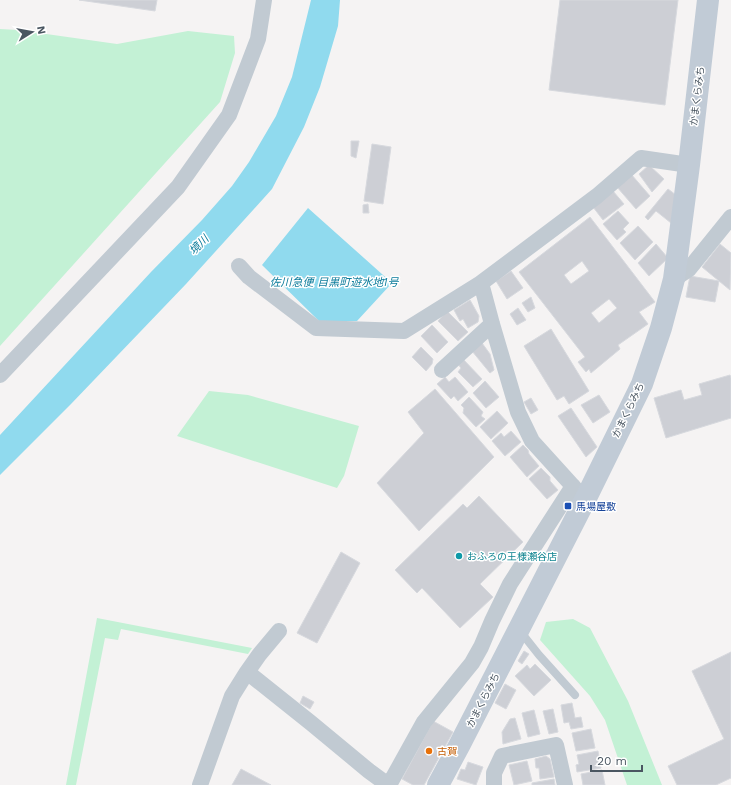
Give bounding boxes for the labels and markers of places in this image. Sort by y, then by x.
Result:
marker: 馬場屋敷 [563,501,573,511]
place label: 馬場屋敷 [576,501,616,512]
marker: おふろの王様瀬谷店 [454,551,464,561]
place label: おふろの王様瀬谷店 [467,551,557,562]
marker: 古賀 [424,746,434,756]
place label: 古賀 [437,746,457,757]

